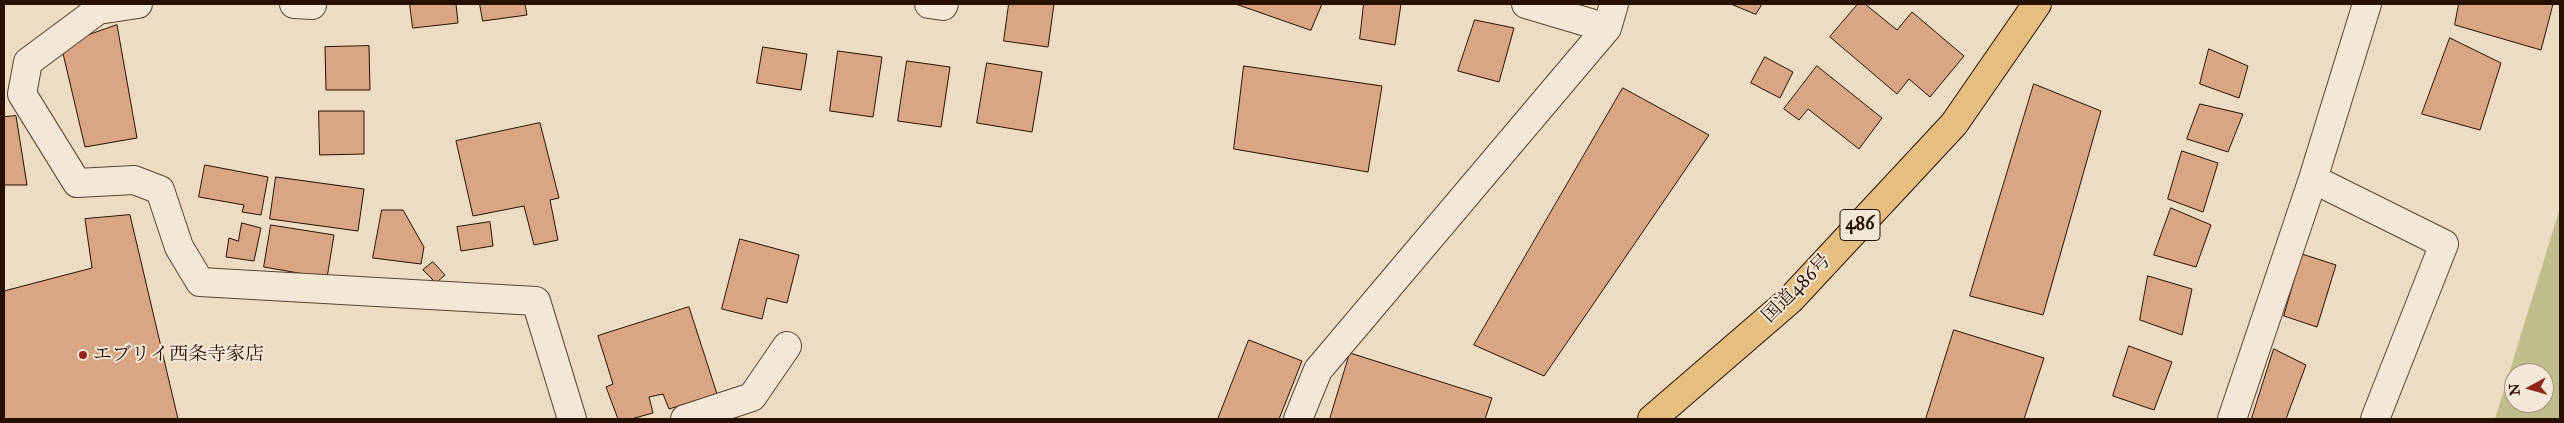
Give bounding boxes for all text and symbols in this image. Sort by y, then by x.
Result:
road number: 486 [1840,210,1880,240]
street label: 国道486号 [1758,250,1836,328]
place label: エブリイ西条寺家店 [93,344,264,366]
marker: エブリイ西条寺家店 [77,349,89,361]
north arrow [2504,363,2554,413]
text: N [2506,383,2524,396]

